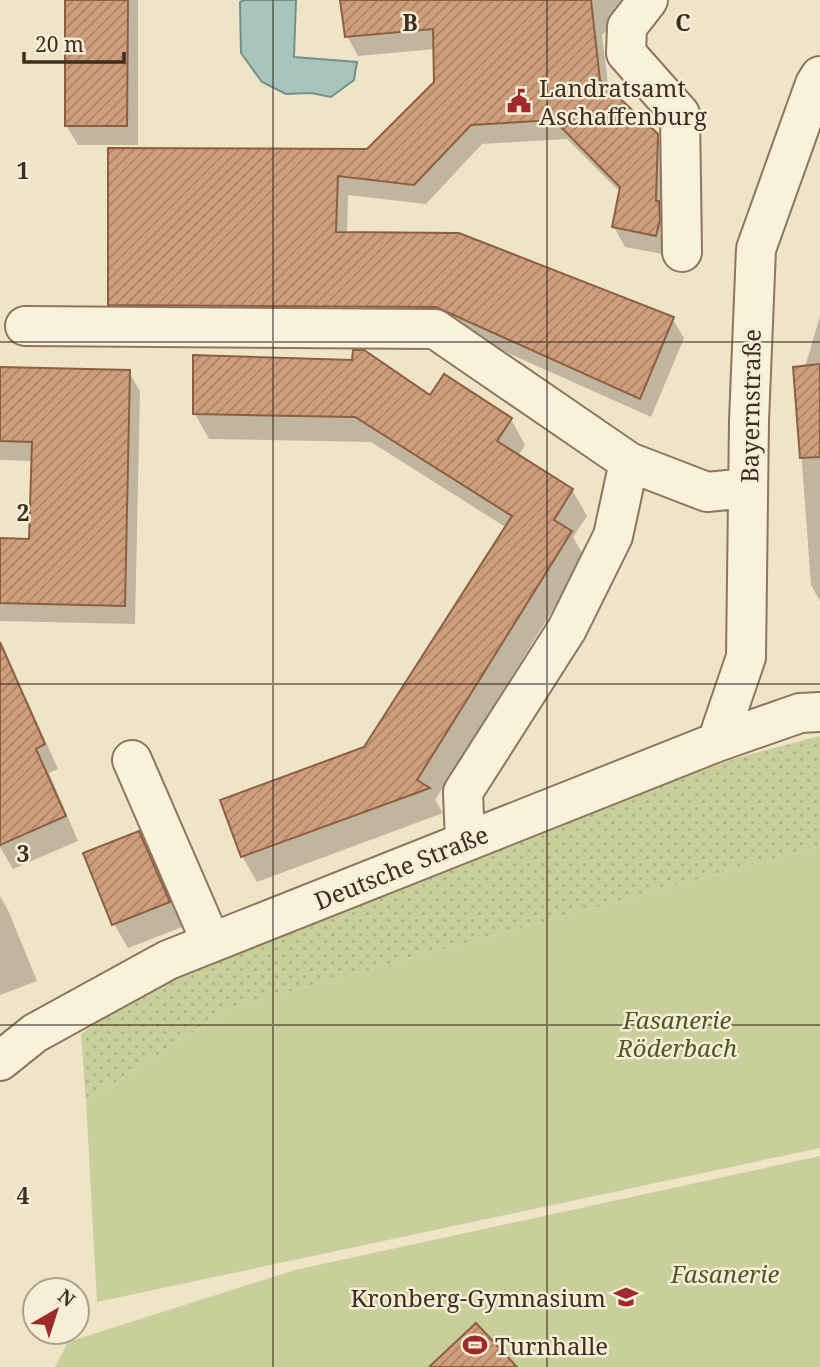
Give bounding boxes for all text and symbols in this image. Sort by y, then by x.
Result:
text: B [402,6,418,38]
text: C [675,6,691,38]
scale bar [24,21,124,65]
text: 20 m [35,30,84,58]
place label: Landratsamt Aschaffenburg [539,71,707,132]
public building icon: Landratsamt Aschaffenburg [505,87,533,115]
text: 1 [17,154,30,186]
street label: Bayernstraße [732,329,768,483]
text: 2 [17,496,30,528]
street label: Deutsche Straße [309,817,493,917]
text: 3 [17,837,30,869]
park label: Fasanerie Röderbach [616,1003,737,1064]
text: 4 [17,1179,30,1211]
park label: Fasanerie [670,1257,780,1290]
north arrow [21,1276,91,1346]
place label: Kronberg-Gymnasium [351,1281,606,1314]
text: N [53,1283,81,1313]
school or university icon: Kronberg-Gymnasium [612,1283,640,1311]
place label: Turnhalle [495,1329,608,1362]
sports icon: Turnhalle [461,1331,489,1359]

